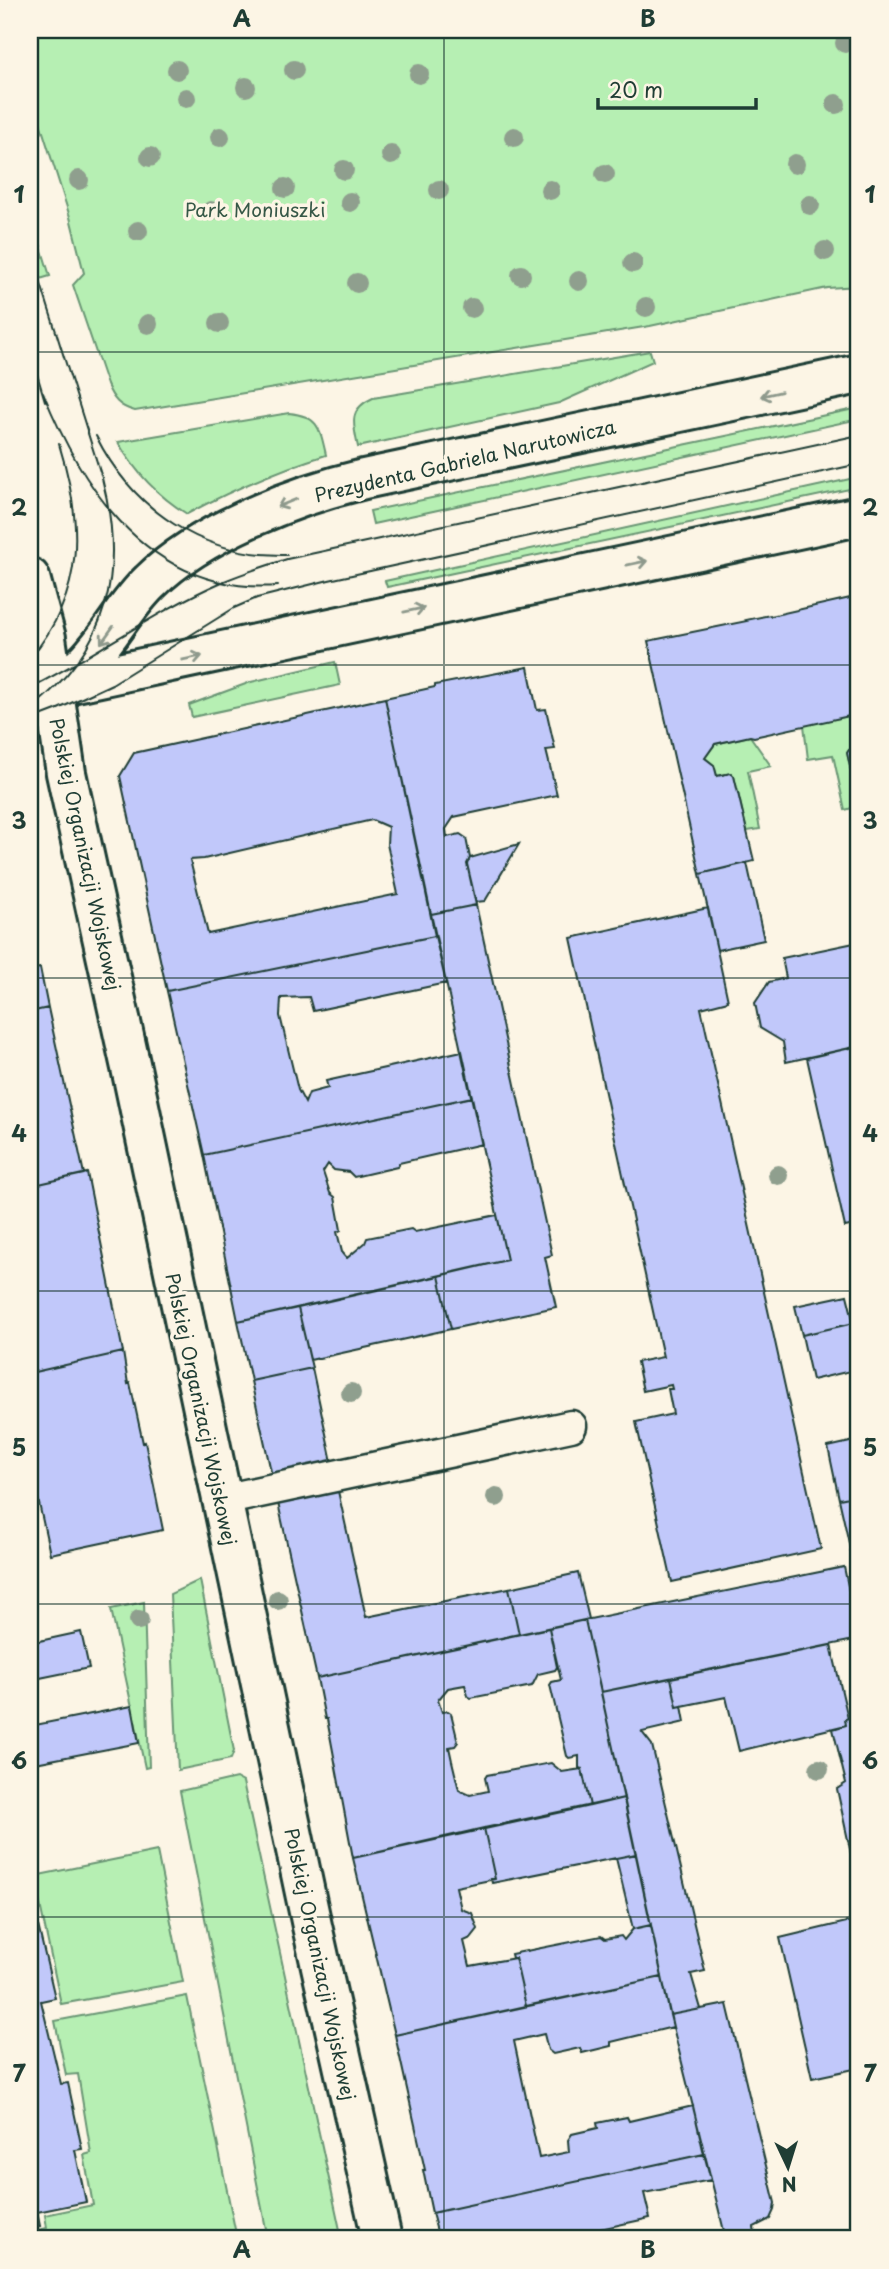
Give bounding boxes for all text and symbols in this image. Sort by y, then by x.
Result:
text: A [233,0,251,35]
text: B [640,0,656,35]
scale bar [598,66,756,110]
text: 20 m [609,73,663,105]
text: 1 [14,176,25,211]
text: 1 [865,176,876,211]
park label: Park Moniuszki [185,195,325,223]
one-way arrow [760,387,783,401]
street label: Prezydenta Gabriela Narutowicza [312,412,619,508]
text: 2 [11,489,27,524]
text: 2 [862,489,878,524]
one-way arrow [276,498,298,511]
one-way arrow [625,556,648,569]
one-way arrow [402,602,425,616]
one-way arrow [100,626,115,644]
one-way arrow [180,650,203,664]
street label: Polskiej Organizacji Wojskowej [43,715,129,993]
text: 3 [11,802,27,837]
text: 3 [862,802,878,837]
text: 4 [11,1115,27,1150]
text: 4 [862,1115,878,1150]
street label: Polskiej Organizacji Wojskowej [159,1270,245,1548]
text: 5 [12,1429,26,1464]
text: 5 [863,1429,877,1464]
text: 6 [11,1742,27,1777]
text: 6 [862,1742,878,1777]
street label: Polskiej Organizacji Wojskowej [278,1825,364,2103]
text: 7 [12,2055,26,2090]
text: 7 [863,2055,877,2090]
north arrow [752,2132,822,2202]
text: N [781,2170,798,2199]
text: A [233,2231,251,2266]
text: B [640,2231,656,2266]

